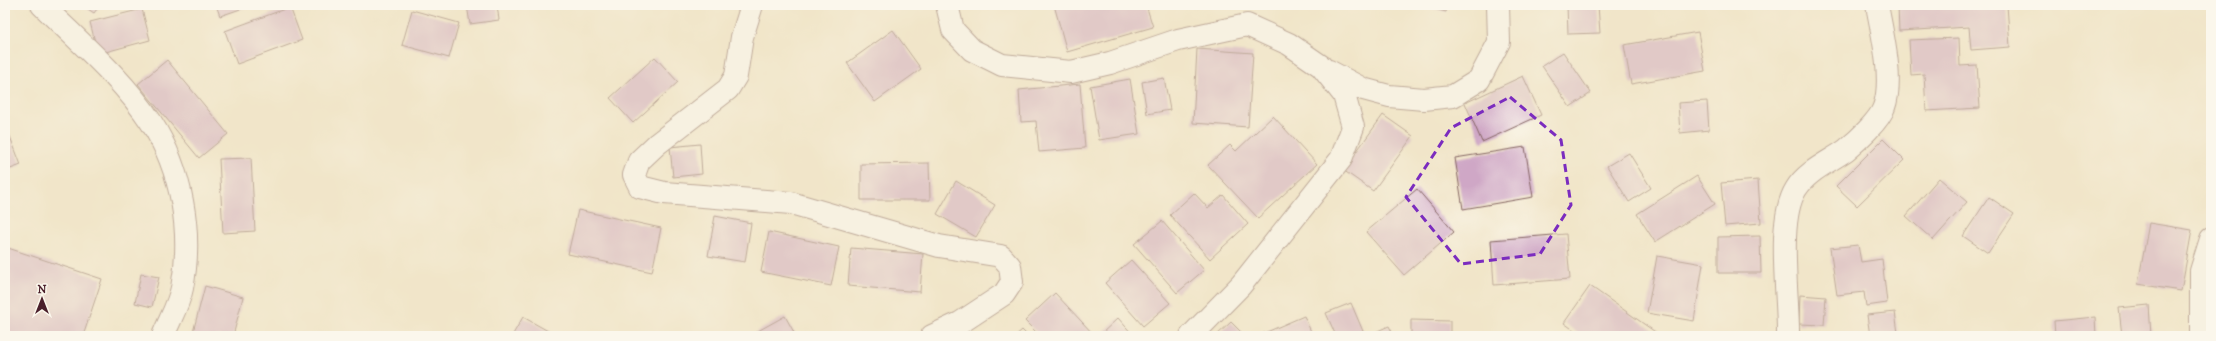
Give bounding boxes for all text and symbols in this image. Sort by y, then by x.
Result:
north arrow [22,279,62,319]
text: N [37,283,47,297]

